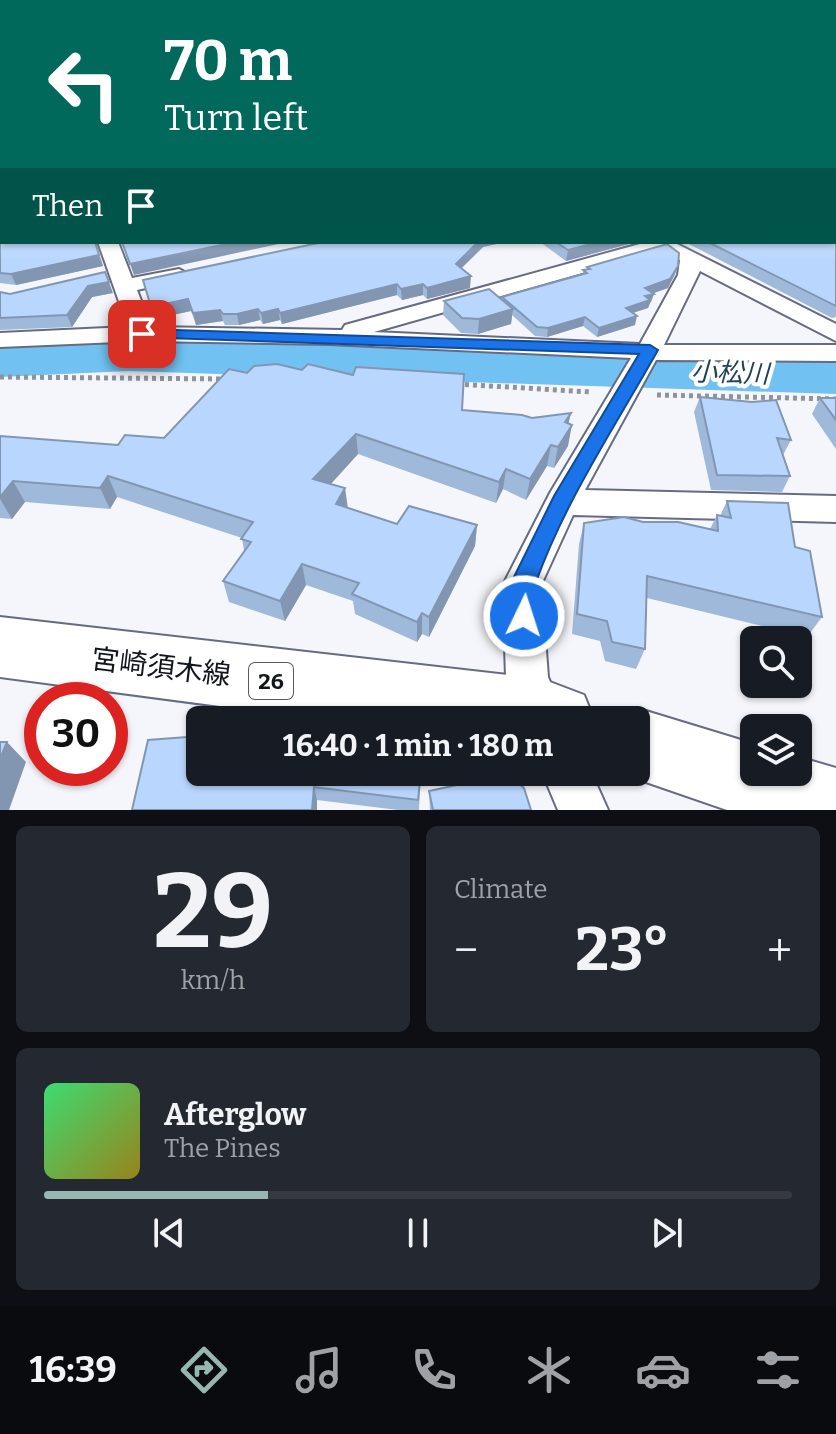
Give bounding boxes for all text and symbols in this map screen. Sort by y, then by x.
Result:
text: 70 m [164,28,292,95]
icon: left [32,32,136,136]
text: Turn left [164,96,308,140]
icon: arrive [119,184,163,228]
text: Then [32,188,103,224]
pin [108,300,176,368]
icon: arrive [120,312,164,356]
water label: 小松川 [690,356,773,390]
position arrow [482,574,566,658]
map controls [740,626,812,786]
button: search [740,626,812,698]
street label: 宮崎須木線 [90,642,232,692]
road number: 26 [249,663,293,699]
speed limit sign: 30 [24,682,128,786]
button: layers [740,714,812,786]
text: 16:40 · 1 min · 180 m [283,728,553,764]
text: 29 [153,850,273,975]
text: Climate [454,874,548,905]
text: 23° [575,914,670,986]
text: − [454,924,478,977]
text: + [767,924,792,977]
text: km/h [181,965,245,996]
text: Afterglow [164,1097,306,1133]
text: The Pines [164,1133,281,1164]
icon: previous [147,1211,191,1255]
icon: pause [396,1211,440,1255]
icon: next [645,1211,689,1255]
icon: directions [176,1342,232,1398]
icon: music [291,1342,347,1398]
icon: phone [406,1342,462,1398]
icon: climate [521,1342,577,1398]
icon: car [635,1342,691,1398]
icon: filters [750,1342,806,1398]
text: 16:39 [29,1348,117,1392]

